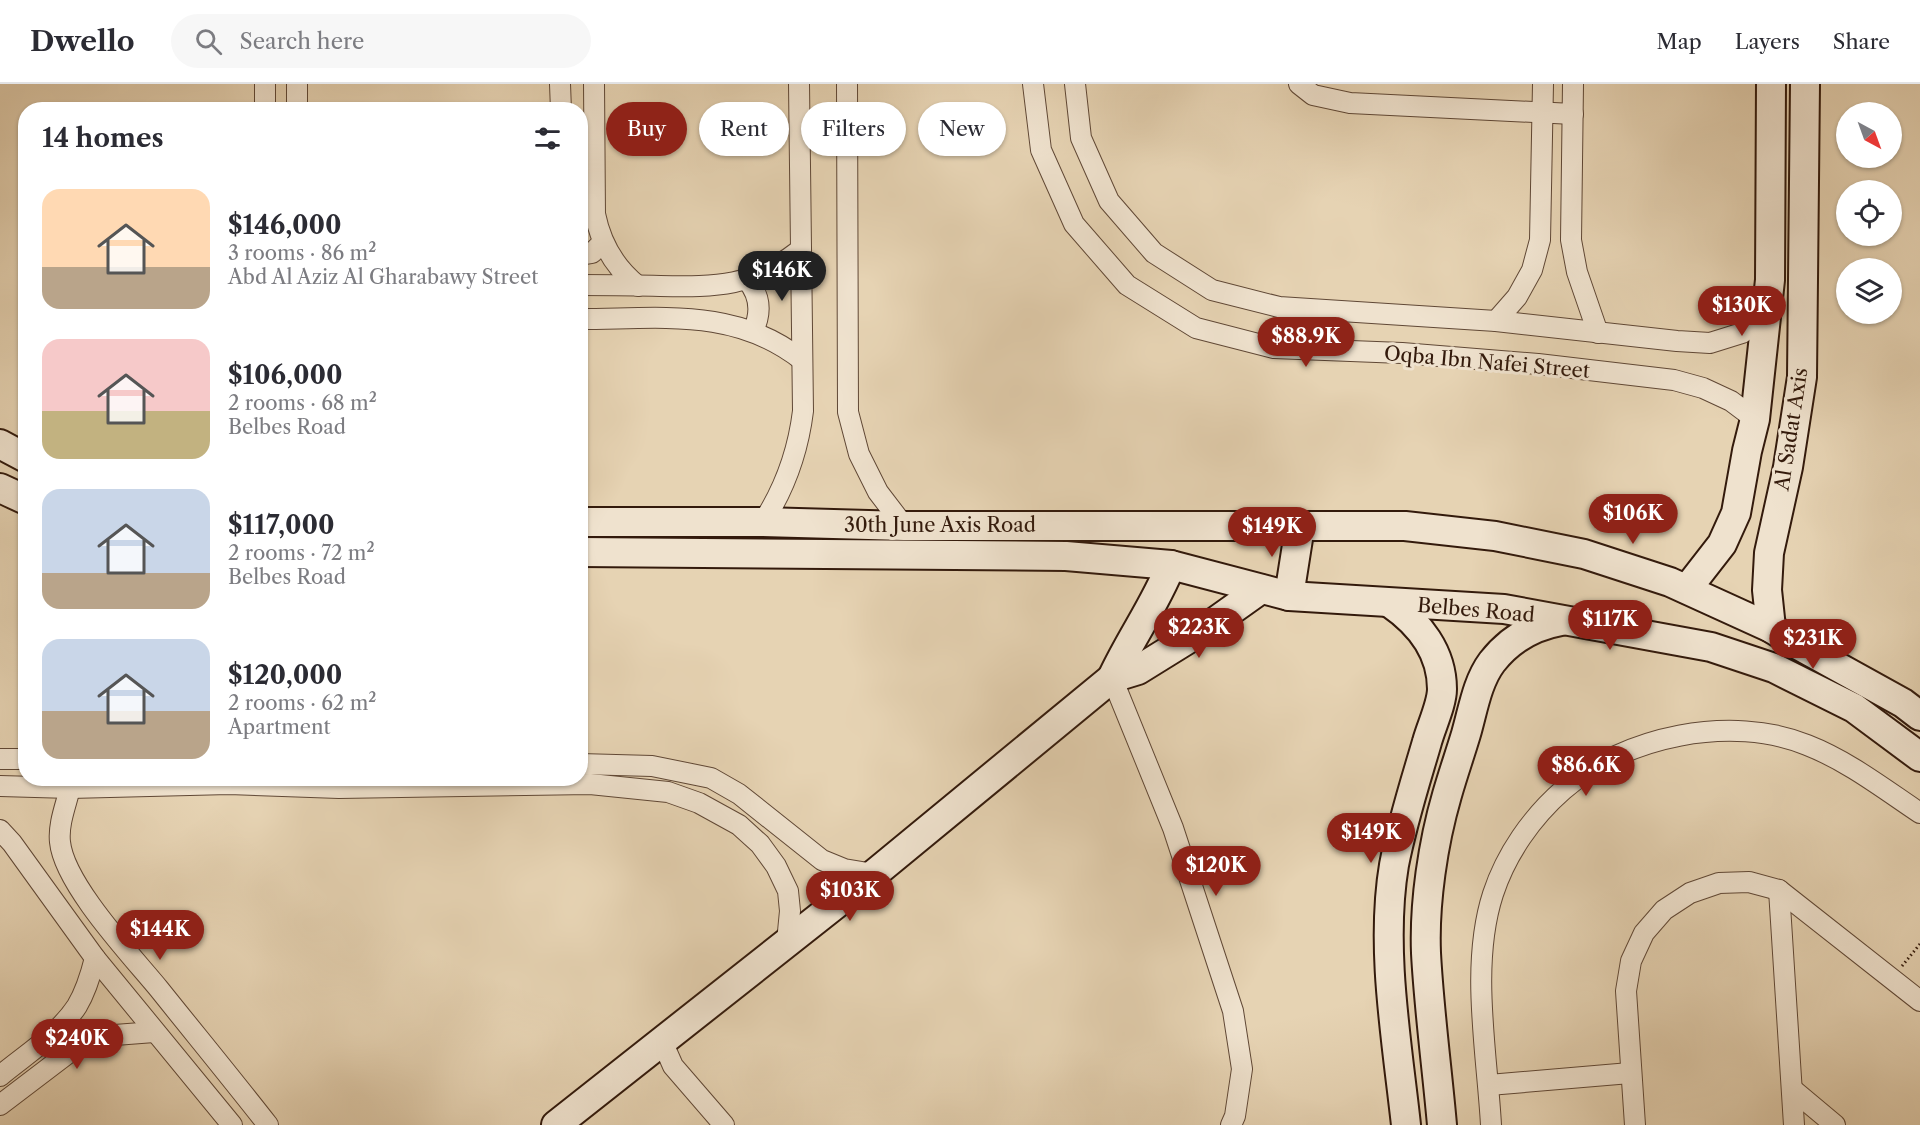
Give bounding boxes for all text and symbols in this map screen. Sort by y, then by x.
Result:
search box [171,14,591,68]
text: Dwello [30,24,135,58]
icon: search [192,25,225,58]
text: Search here [240,28,364,55]
text: Map [1657,29,1702,54]
text: Layers [1735,29,1800,54]
text: Share [1833,29,1890,54]
chip: Buy [606,102,687,156]
chip: Rent [699,102,789,156]
chip: Filters [801,102,906,156]
chip: New [918,102,1006,156]
north arrow [1836,102,1902,168]
map controls [1836,102,1902,324]
text: 14 homes [42,122,164,154]
icon: filters [531,122,564,155]
button: locate [1836,180,1902,246]
text: $146,000 [228,209,342,241]
icon: home [90,213,162,285]
text: 3 rooms · 86 m² [228,241,376,265]
pin: $146K [740,251,824,302]
text: $146K [752,258,812,282]
button: layers [1836,258,1902,324]
text: Abd Al Aziz Al Gharabawy Street [228,265,538,289]
pin: $130K [1700,286,1784,337]
text: $130K [1712,293,1772,317]
pin: $88.9K [1257,317,1355,368]
text: $88.9K [1272,324,1340,348]
street label: Oqba Ibn Nafei Street [1383,341,1591,383]
text: $106,000 [228,359,343,391]
icon: home [90,363,162,435]
street label: Al Sadat Axis [1769,366,1813,493]
text: 2 rooms · 68 m² [228,391,377,415]
text: Belbes Road [228,415,346,439]
pin: $106K [1591,494,1675,545]
text: $106K [1603,501,1663,525]
pin: $149K [1230,507,1314,558]
text: $117,000 [228,509,335,541]
icon: home [90,513,162,585]
street label: 30th June Axis Road [844,513,1036,537]
text: $149K [1242,514,1302,538]
text: 2 rooms · 72 m² [228,541,375,565]
text: Belbes Road [228,565,346,589]
street label: Belbes Road [1416,593,1536,627]
pin: $117K [1568,600,1652,651]
text: $117K [1582,607,1638,631]
pin: $223K [1157,608,1241,659]
text: $223K [1168,615,1230,639]
pin: $231K [1771,619,1855,670]
text: $231K [1783,626,1843,650]
text: $120,000 [228,659,342,691]
icon: home [90,663,162,735]
text: 2 rooms · 62 m² [228,691,376,715]
text: Apartment [228,715,331,739]
pin: $86.6K [1537,746,1635,797]
text: $86.6K [1552,753,1620,777]
pin: $149K [1329,813,1413,864]
text: $149K [1341,820,1401,844]
pin: $120K [1174,846,1258,897]
text: $120K [1186,853,1246,877]
pin: $103K [808,871,892,922]
text: $103K [820,878,880,902]
pin: $144K [118,910,202,961]
text: $144K [130,917,190,941]
pin: $240K [35,1019,119,1070]
text: $240K [45,1026,109,1050]

